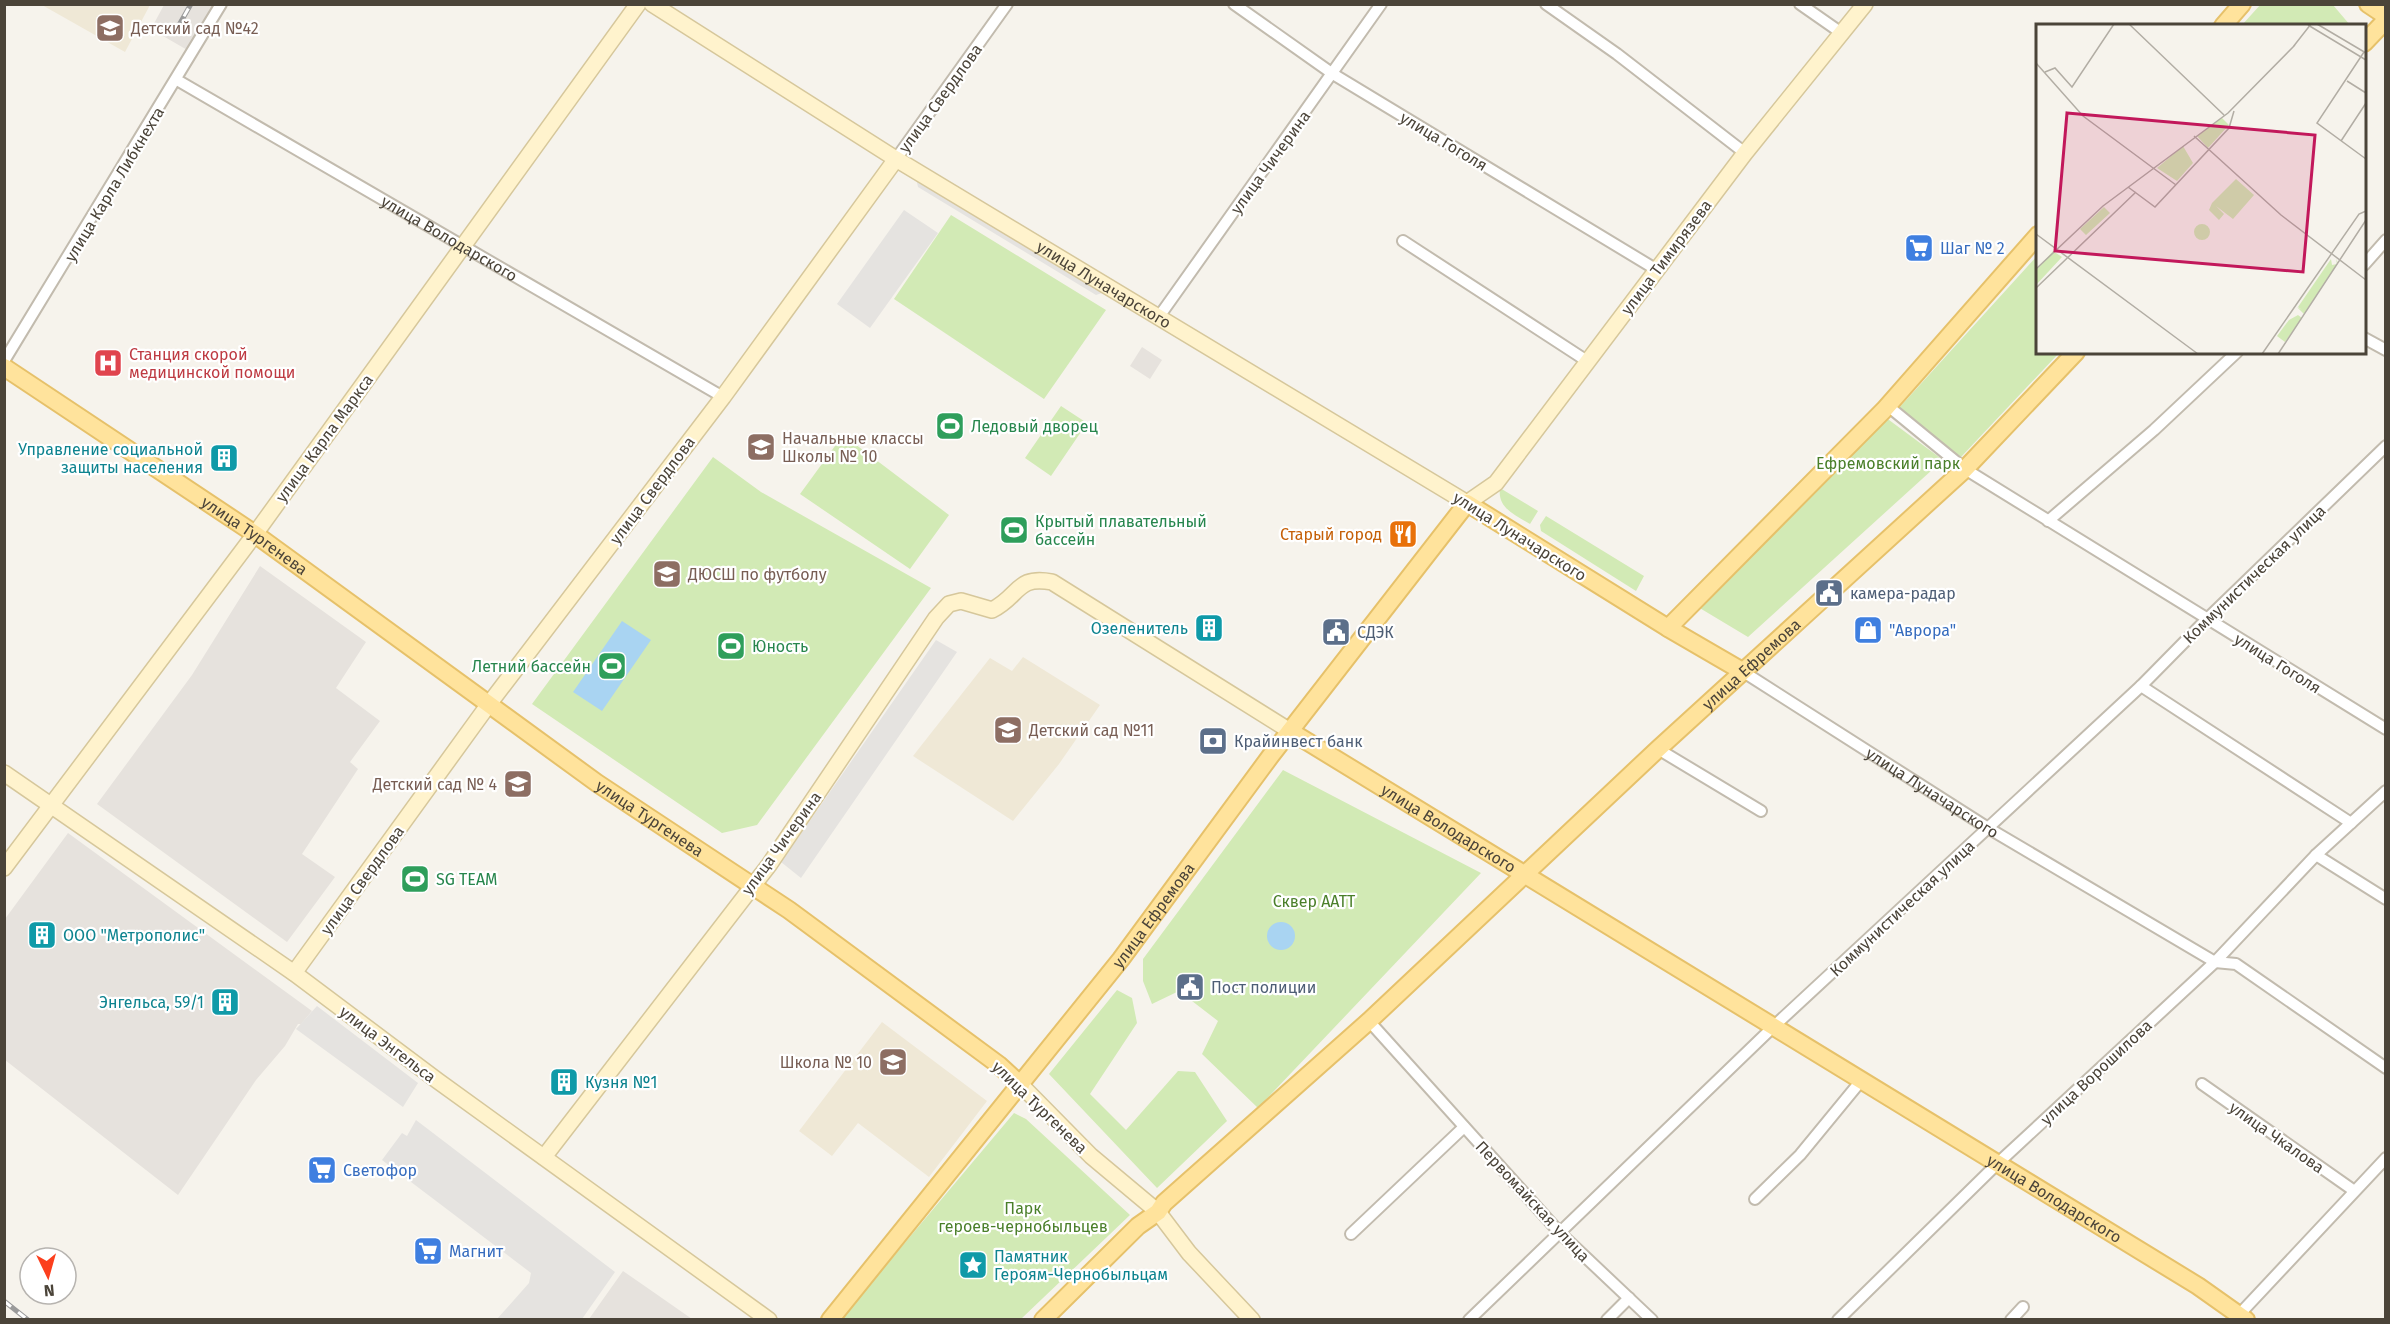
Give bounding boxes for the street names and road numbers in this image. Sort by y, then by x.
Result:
street label: улица Свердлова [895,40,986,156]
street label: улица Карла Либкнехта [61,103,168,265]
street label: улица Чичерина [1227,107,1314,218]
street label: улица Гоголя [1397,108,1491,175]
street label: улица Володарского [378,192,521,286]
street label: улица Тимирязева [1617,196,1716,318]
street label: улица Луначарского [1033,237,1175,333]
street label: улица Карла Маркса [272,371,377,506]
street label: улица Свердлова [606,433,699,548]
street label: улица Луначарского [1450,488,1590,585]
street label: улица Тургенева [198,492,311,579]
street label: Коммунистическая улица [2179,501,2330,648]
street label: улица Ефремова [1699,615,1805,714]
street label: улица Гоголя [2231,629,2324,698]
street label: улица Луначарского [1862,744,2002,842]
street label: улица Тургенева [592,776,707,861]
street label: улица Володарского [1378,780,1519,877]
street label: улица Чичерина [738,788,825,899]
street label: улица Свердлова [317,822,408,938]
street label: Коммунистическая улица [1826,836,1979,980]
street label: улица Ефремова [1108,859,1199,972]
street label: улица Энгельса [336,1002,440,1087]
street label: улица Ворошилова [2037,1016,2156,1129]
street label: улица Тургенева [988,1057,1091,1158]
street label: улица Чкалова [2226,1098,2328,1177]
street label: Первомайская улица [1472,1137,1594,1266]
street label: улица Володарского [1983,1150,2125,1247]

